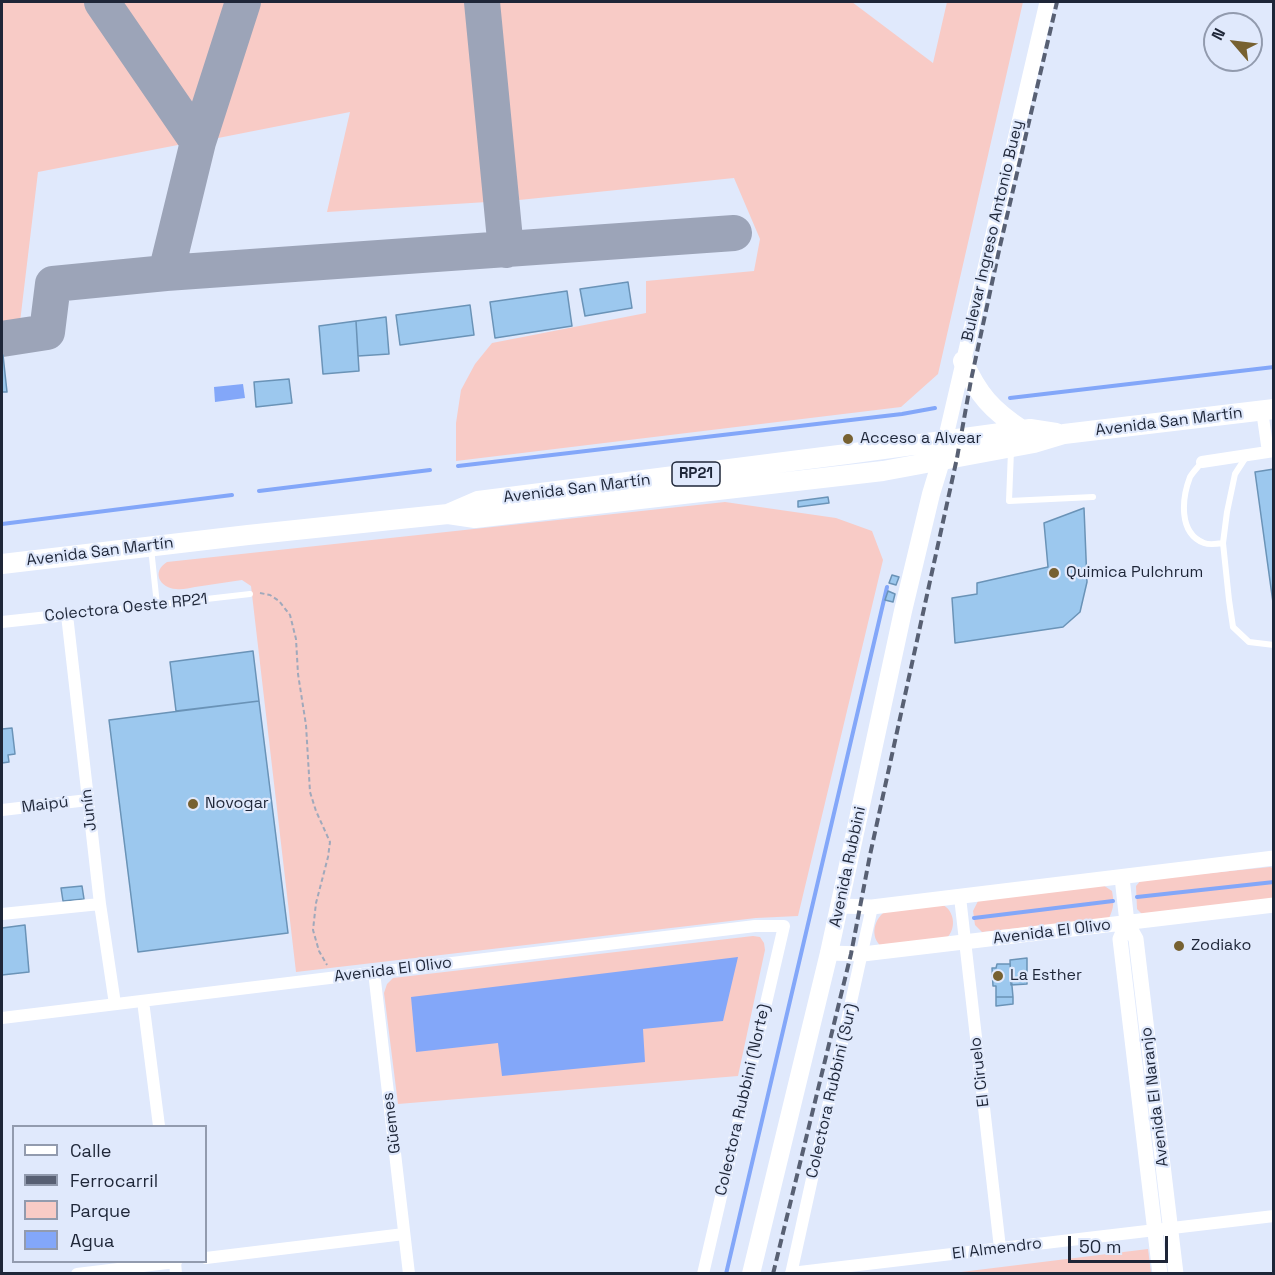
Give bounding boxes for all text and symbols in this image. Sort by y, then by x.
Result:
north arrow [1203,12,1263,72]
text: N [1207,25,1230,44]
street label: Bulevar Ingreso Antonio Buey [958,118,1028,344]
street label: Avenida San Martín [1094,403,1244,441]
place label: Acceso a Alvear [860,429,981,449]
marker: Acceso a Alvear [841,432,855,446]
road number: RP21 [672,462,720,486]
street label: Avenida San Martín [502,470,652,508]
street label: Avenida San Martín [25,533,175,571]
place label: Quimica Pulchrum [1066,563,1203,583]
marker: Quimica Pulchrum [1047,566,1061,580]
street label: Colectora Oeste RP21 [43,590,209,626]
street label: Junín [77,788,101,832]
street label: Maipú [20,793,70,817]
place label: Novogar [205,794,269,814]
marker: Novogar [186,797,200,811]
street label: Avenida Rubbini [826,805,870,929]
street label: Avenida El Olivo [992,915,1112,949]
place label: Zodiako [1191,936,1251,956]
marker: Zodiako [1172,939,1186,953]
street label: Avenida El Olivo [333,953,453,987]
place label: La Esther [1010,966,1082,986]
marker: La Esther [991,969,1005,983]
street label: Colectora Rubbini (Norte) [712,1002,774,1198]
street label: Colectora Rubbini (Sur) [803,1002,861,1180]
street label: Avenida El Naranjo [1137,1026,1173,1168]
street label: El Ciruelo [966,1036,994,1108]
street label: Güemes [379,1091,405,1155]
legend [12,1125,207,1263]
text: Calle [70,1139,111,1162]
text: Ferrocarril [70,1169,158,1192]
text: Parque [70,1199,131,1222]
scale bar [1071,1224,1172,1262]
text: Agua [70,1229,114,1252]
street label: El Almendro [951,1234,1043,1264]
text: 50 m [1079,1235,1121,1258]

